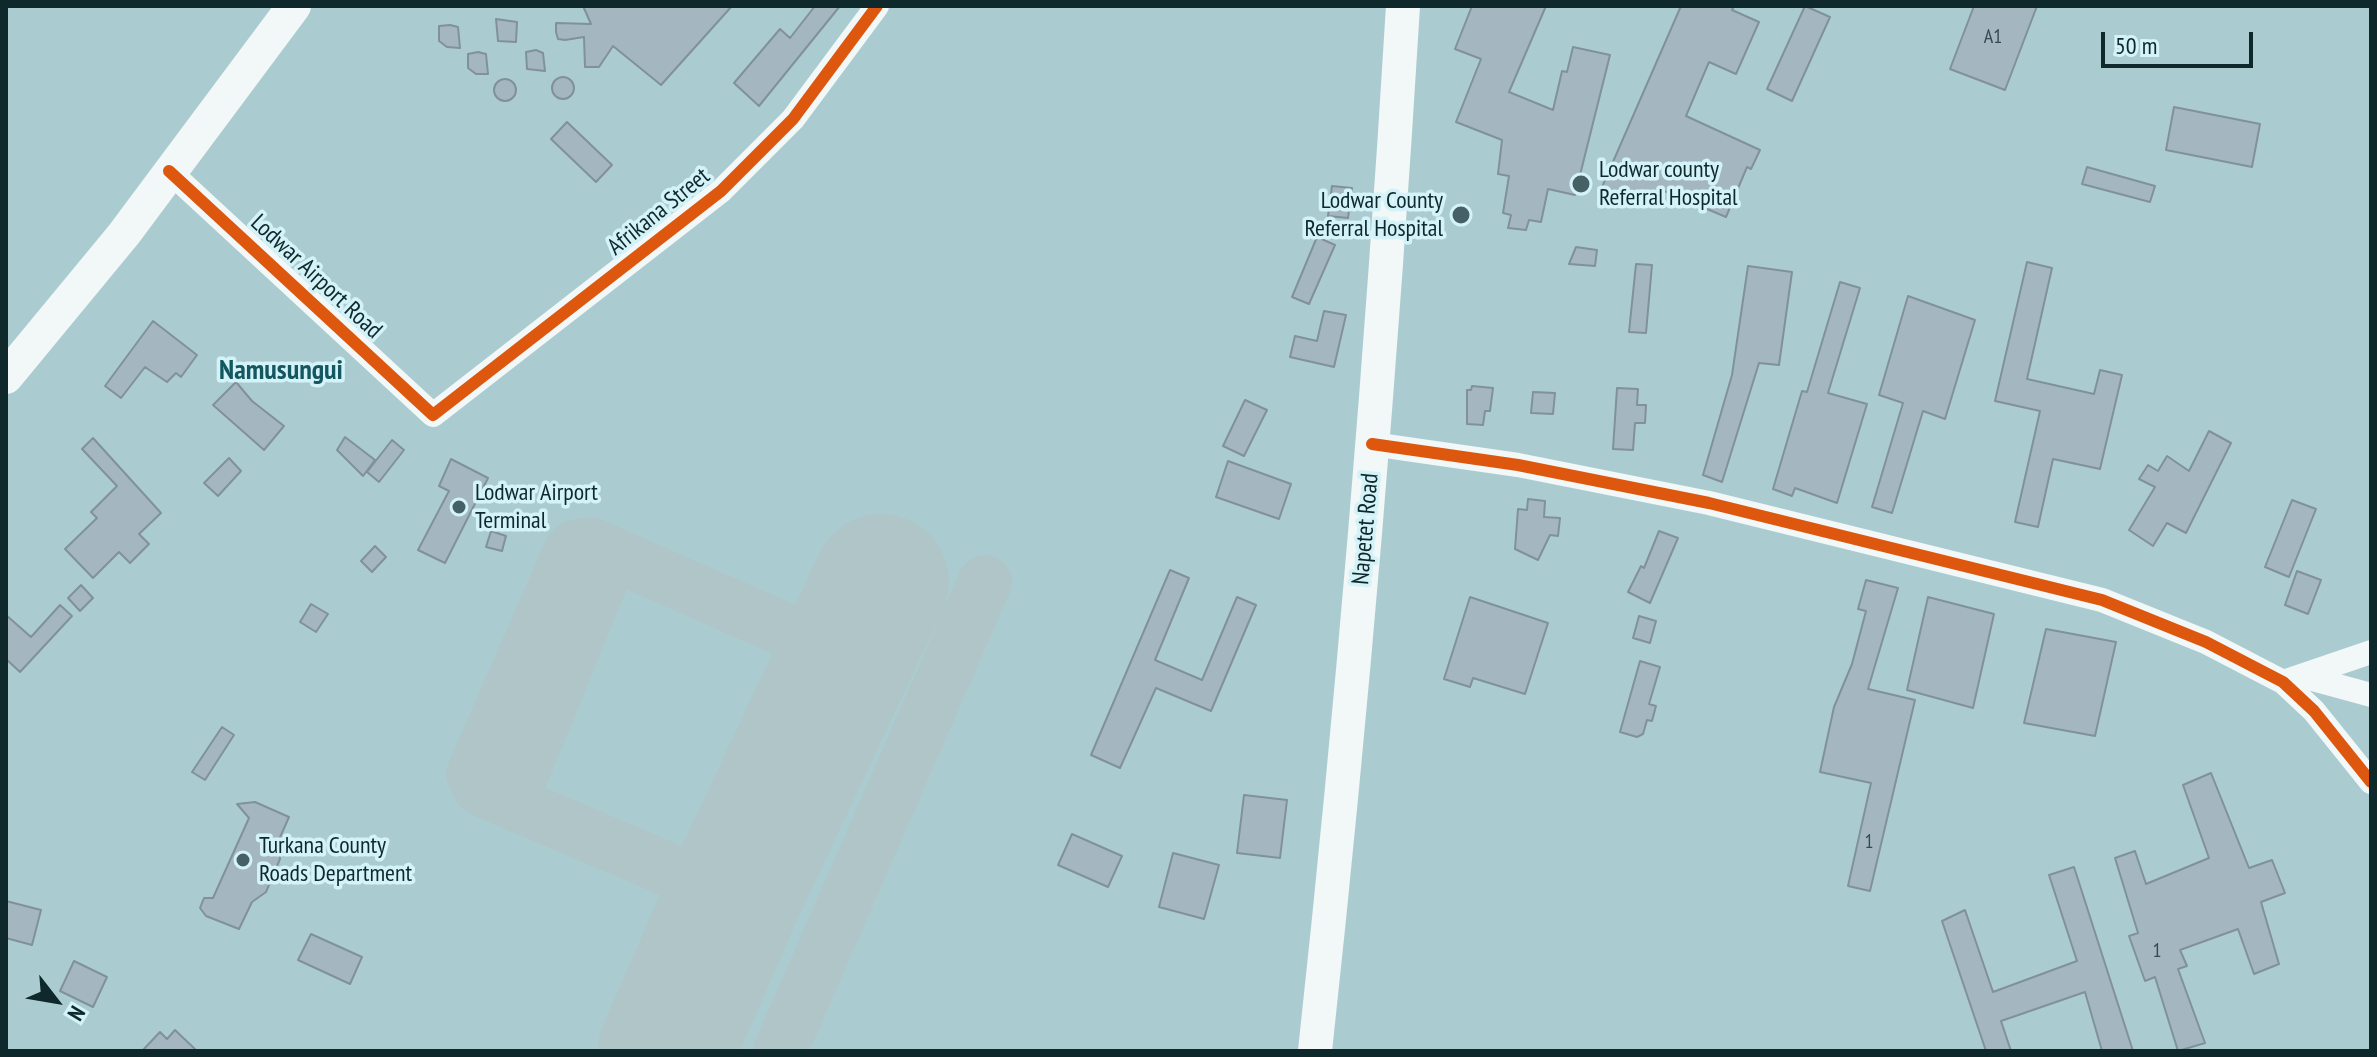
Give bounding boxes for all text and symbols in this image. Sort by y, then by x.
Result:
scale bar [2105,16,2257,66]
house number: A1 [1984,25,2002,49]
text: 50 m [2115,30,2157,61]
place label: Lodwar county Referral Hospital [1599,156,1738,212]
street label: Afrikana Street [602,162,716,262]
marker: Lodwar county Referral Hospital [1570,173,1592,195]
place label: Lodwar County Referral Hospital [1304,187,1443,243]
marker: Lodwar County Referral Hospital [1450,204,1472,226]
street label: Lodwar Airport Road [244,209,388,345]
district label: Namusungui [219,354,343,388]
street label: Napetet Road [1347,472,1385,586]
place label: Lodwar Airport Terminal [475,479,598,535]
marker: Lodwar Airport Terminal [450,498,468,516]
house number: 1 [1865,830,1873,854]
place label: Turkana County Roads Department [259,832,412,888]
marker: Turkana County Roads Department [234,851,252,869]
house number: 1 [2153,939,2161,963]
north arrow [16,961,96,1041]
text: N [62,1001,92,1026]

